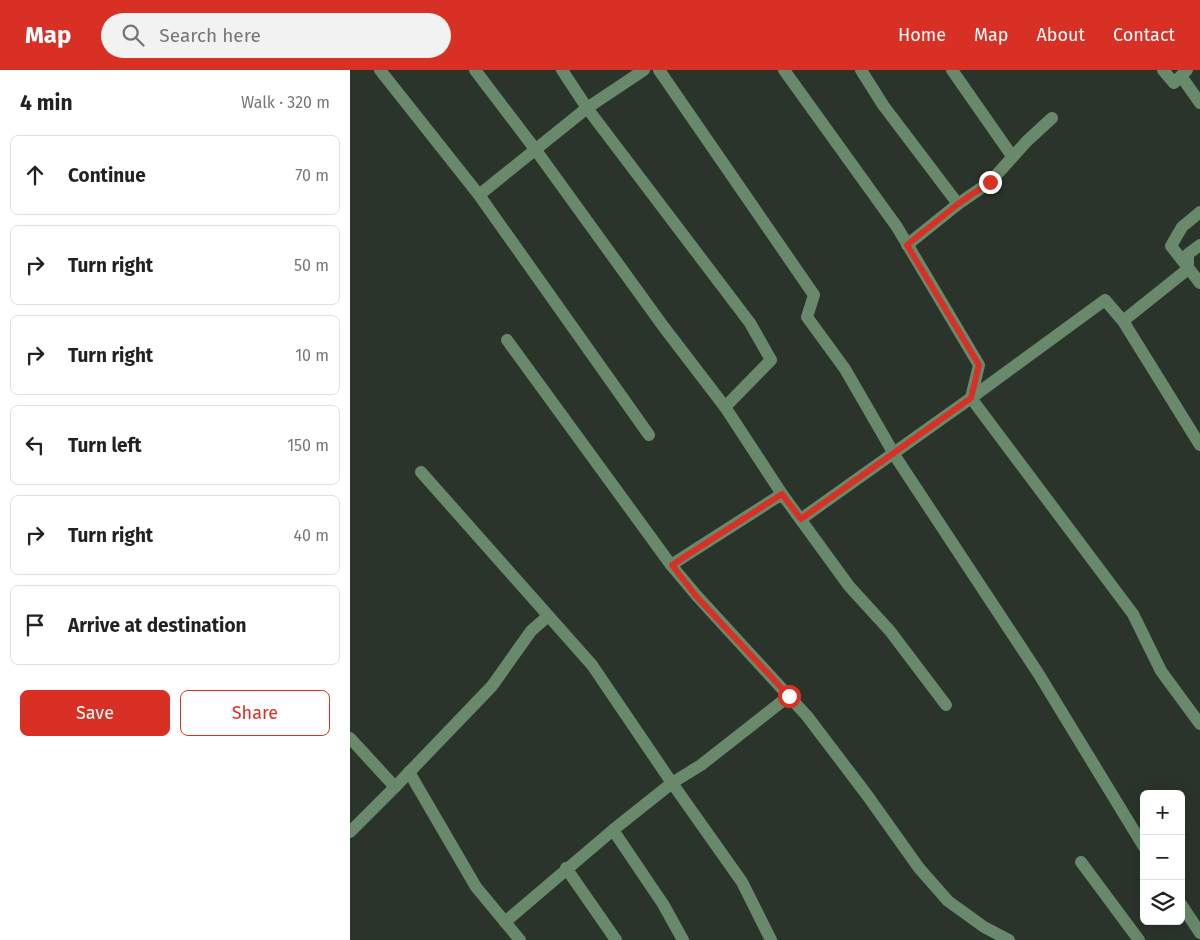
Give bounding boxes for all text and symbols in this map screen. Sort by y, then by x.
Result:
search box [101,13,451,58]
text: Map [25,21,71,49]
icon: search [119,21,147,49]
text: Search here [159,24,261,47]
text: Home [898,24,946,46]
text: Map [974,24,1008,46]
text: About [1036,24,1085,46]
text: Contact [1113,24,1175,46]
text: 4 min [20,90,73,116]
text: Walk · 320 m [241,93,330,112]
icon: ahead [21,161,49,189]
text: Continue [68,164,146,187]
text: 70 m [295,166,329,185]
route end [979,171,1002,194]
icon: right [21,251,49,279]
text: Turn right [68,254,153,277]
text: 50 m [294,256,329,275]
icon: right [21,341,49,369]
text: Turn right [68,344,153,367]
text: 10 m [295,346,329,365]
icon: left [21,431,49,459]
text: Turn left [68,434,142,457]
text: 150 m [287,436,329,455]
icon: right [21,521,49,549]
text: Turn right [68,524,153,547]
text: 40 m [294,526,329,545]
icon: arrive [21,611,49,639]
text: Arrive at destination [68,614,247,637]
route start [778,685,801,708]
button: Save [20,690,170,736]
button: Share [180,690,330,736]
map controls [1140,790,1185,925]
button: + [1140,790,1185,835]
button: − [1140,835,1185,880]
button: layers [1140,880,1185,925]

